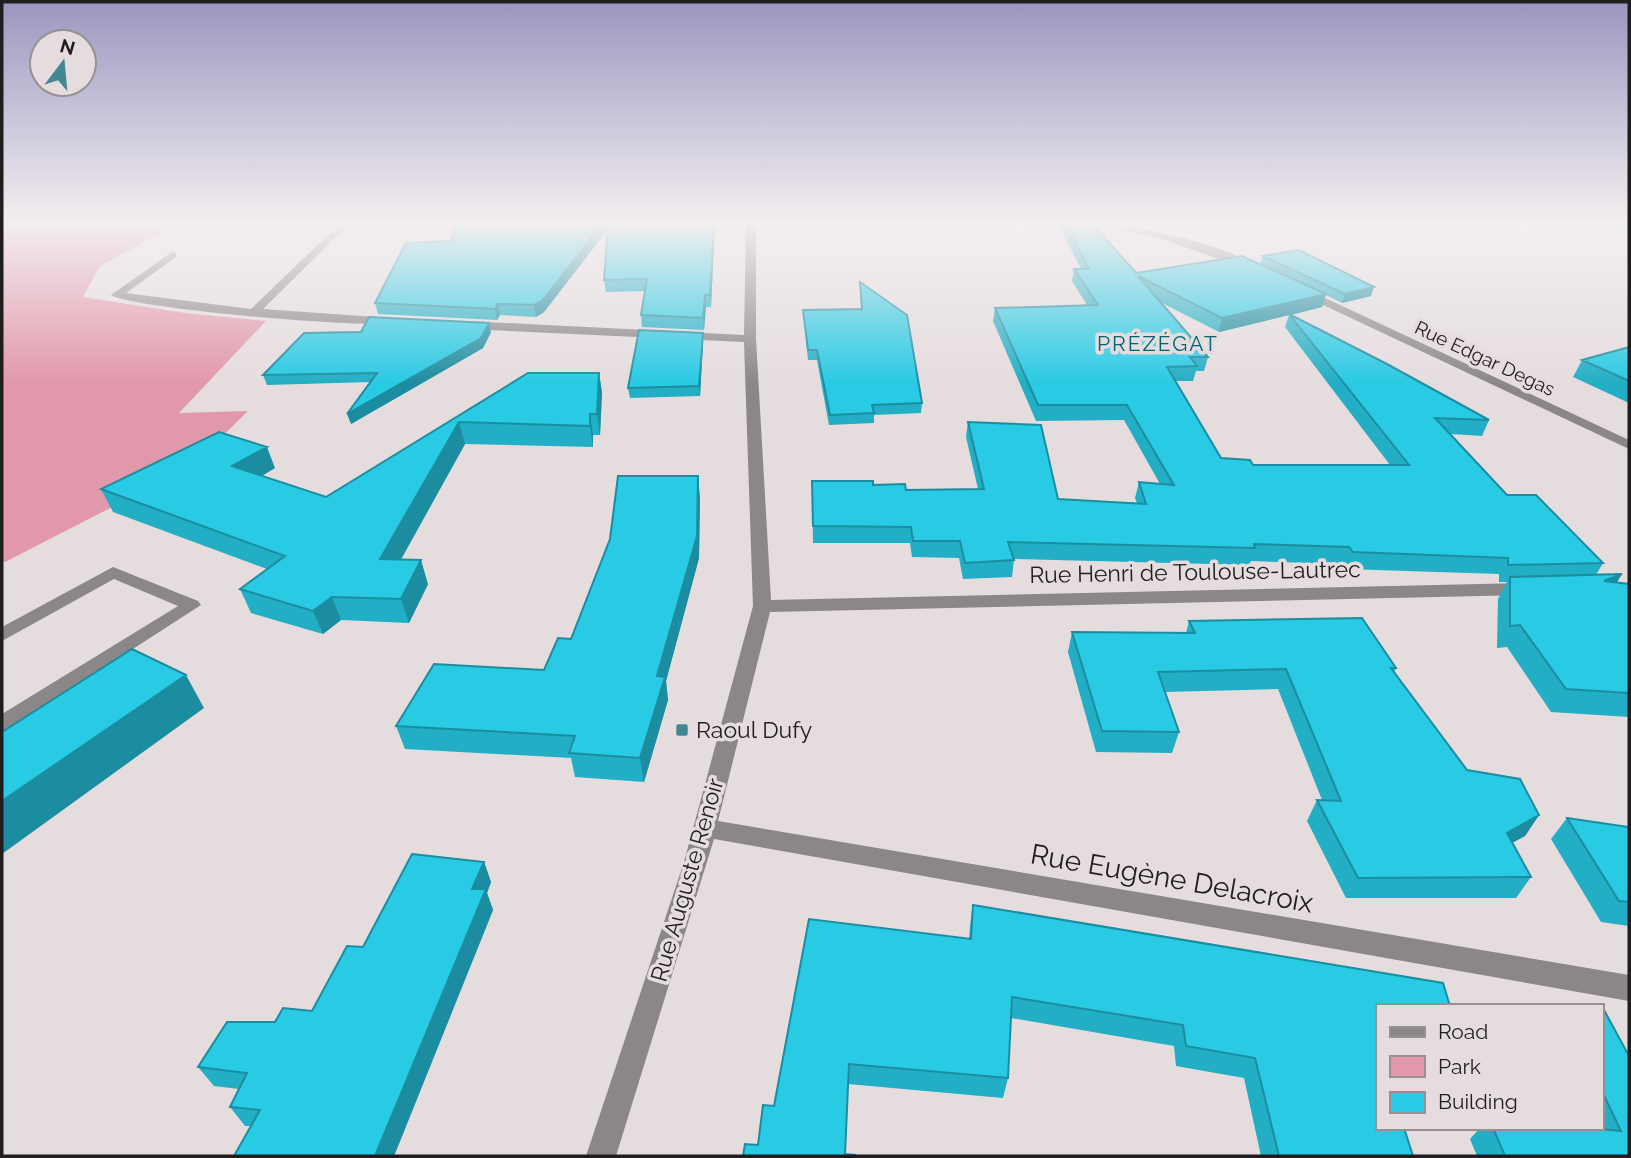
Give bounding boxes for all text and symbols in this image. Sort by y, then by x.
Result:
north arrow [28,28,98,98]
text: N [58,34,78,59]
street label: Rue Edgar Degas [1412,316,1558,400]
district label: PRÉZÉGAT [1097,331,1219,356]
street label: Rue Henri de Toulouse-Lautrec [1029,555,1361,588]
place label: Raoul Dufy [696,716,812,743]
marker: Raoul Dufy [674,722,690,738]
street label: Rue Auguste Renoir [645,775,728,985]
street label: Rue Eugène Delacroix [1028,837,1316,920]
legend [1376,1004,1603,1130]
text: Road [1438,1019,1488,1044]
text: Park [1438,1054,1481,1079]
text: Building [1438,1089,1518,1114]

